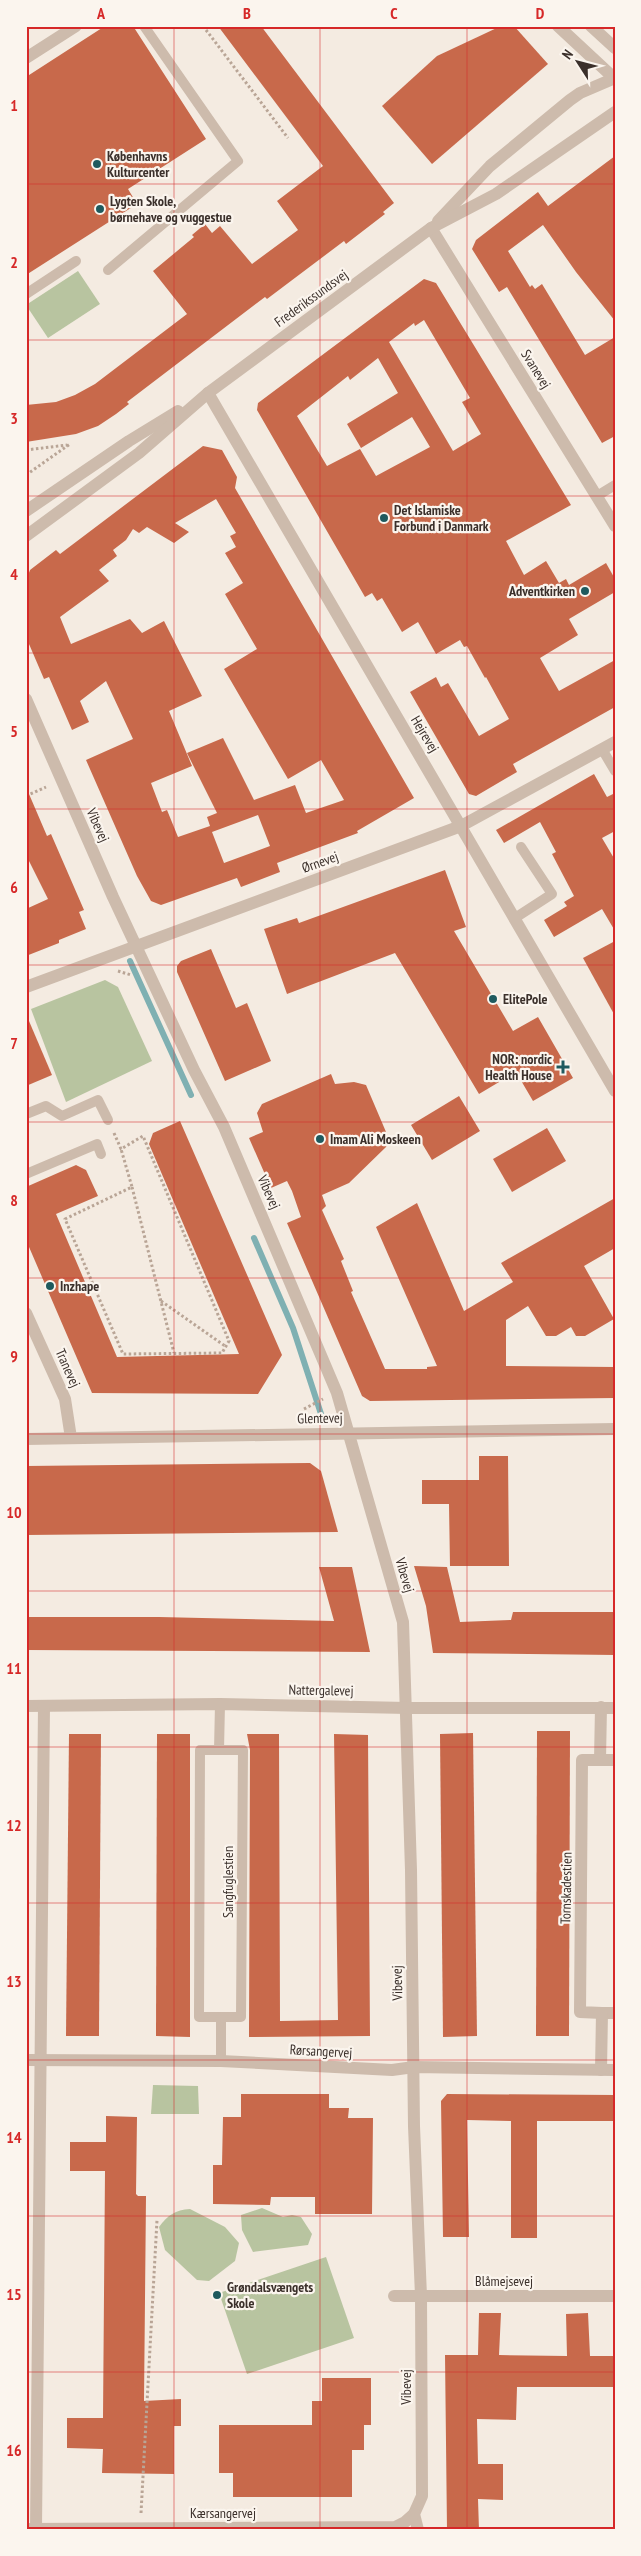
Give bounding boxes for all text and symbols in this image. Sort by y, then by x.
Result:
text: A [96,3,106,23]
text: B [243,3,251,23]
text: C [390,3,398,23]
text: D [536,3,545,23]
north arrow [554,38,604,88]
text: N [558,46,577,63]
text: 1 [10,95,18,115]
place label: Københavns Kulturcenter [107,147,170,181]
marker: Københavns Kulturcenter [91,158,103,170]
place label: Lygten Skole, børnehave og vuggestue [110,192,232,226]
marker: Lygten Skole, børnehave og vuggestue [94,203,106,215]
text: 2 [10,252,18,272]
street label: Frederikssundsvej [271,265,351,331]
street label: Svanevej [517,346,555,392]
text: 3 [10,408,18,428]
place label: Det Islamiske Forbund i Danmark [394,501,489,535]
marker: Det Islamiske Forbund i Danmark [378,512,390,524]
text: 4 [10,564,18,584]
place label: Adventkirken [508,582,575,600]
marker: Adventkirken [579,585,591,597]
street label: Hejrevej [407,712,443,756]
text: 5 [10,721,18,741]
street label: Vibevej [82,804,113,845]
street label: Ørnevej [299,847,341,877]
text: 6 [10,877,18,897]
place label: ElitePole [503,990,548,1008]
marker: ElitePole [487,993,499,1005]
text: 7 [10,1033,18,1053]
place label: NOR: nordic Health House [485,1050,552,1084]
marker: NOR: nordic Health House [556,1060,570,1074]
place label: Imam Ali Moskeen [330,1130,421,1148]
marker: Imam Ali Moskeen [314,1133,326,1145]
street label: Vibevej [253,1171,284,1212]
text: 8 [10,1190,18,1210]
place label: Inzhape [60,1277,99,1295]
marker: Inzhape [44,1280,56,1292]
text: 9 [10,1346,18,1366]
street label: Tranevej [52,1346,84,1390]
street label: Glentevej [297,1409,343,1427]
text: 10 [6,1502,22,1522]
street label: Vibevej [391,1555,419,1594]
text: 11 [6,1658,22,1678]
street label: Nattergalevej [288,1680,354,1700]
text: 12 [6,1815,22,1835]
street label: Sangfuglestien [219,1846,237,1918]
street label: Tornskadestien [556,1852,576,1924]
street label: Vibevej [388,1965,406,2002]
text: 13 [6,1971,22,1991]
street label: Rørsangervej [289,2040,353,2062]
text: 14 [6,2127,22,2147]
street label: Blåmejsevej [475,2272,533,2290]
place label: Grøndalsvængets Skole [227,2278,313,2312]
text: 15 [6,2284,22,2304]
marker: Grøndalsvængets Skole [211,2289,223,2301]
street label: Vibevej [397,2369,415,2406]
text: 16 [6,2440,22,2460]
street label: Kærsangervej [190,2504,256,2522]

